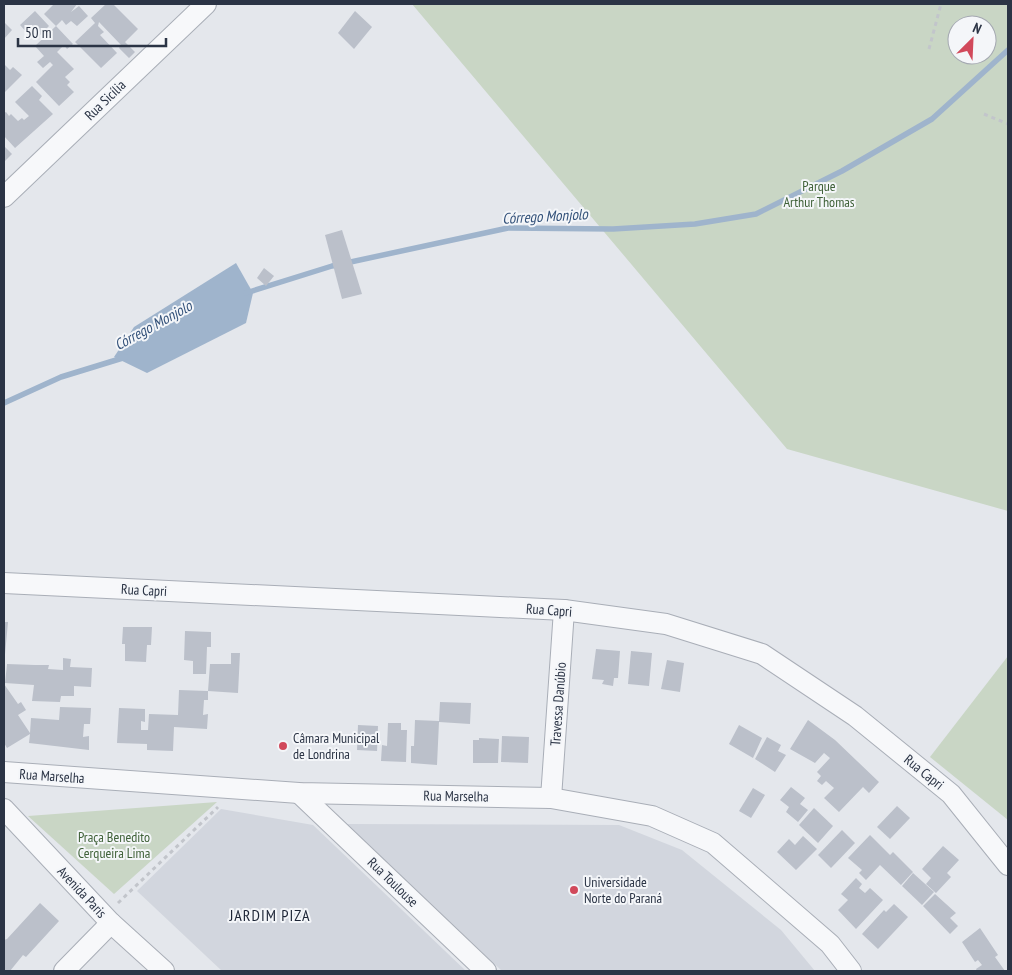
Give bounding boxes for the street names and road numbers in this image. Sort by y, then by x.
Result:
street label: Rua Sicília [81,76,129,124]
street label: Rua Capri [120,580,168,600]
street label: Rua Capri [525,599,573,621]
street label: Travessa Danúbio [546,661,570,747]
street label: Rua Capri [900,750,948,794]
street label: Rua Marselha [19,765,85,787]
street label: Rua Marselha [423,786,489,806]
street label: Rua Toulouse [364,853,422,911]
street label: Avenida Paris [53,862,111,922]

